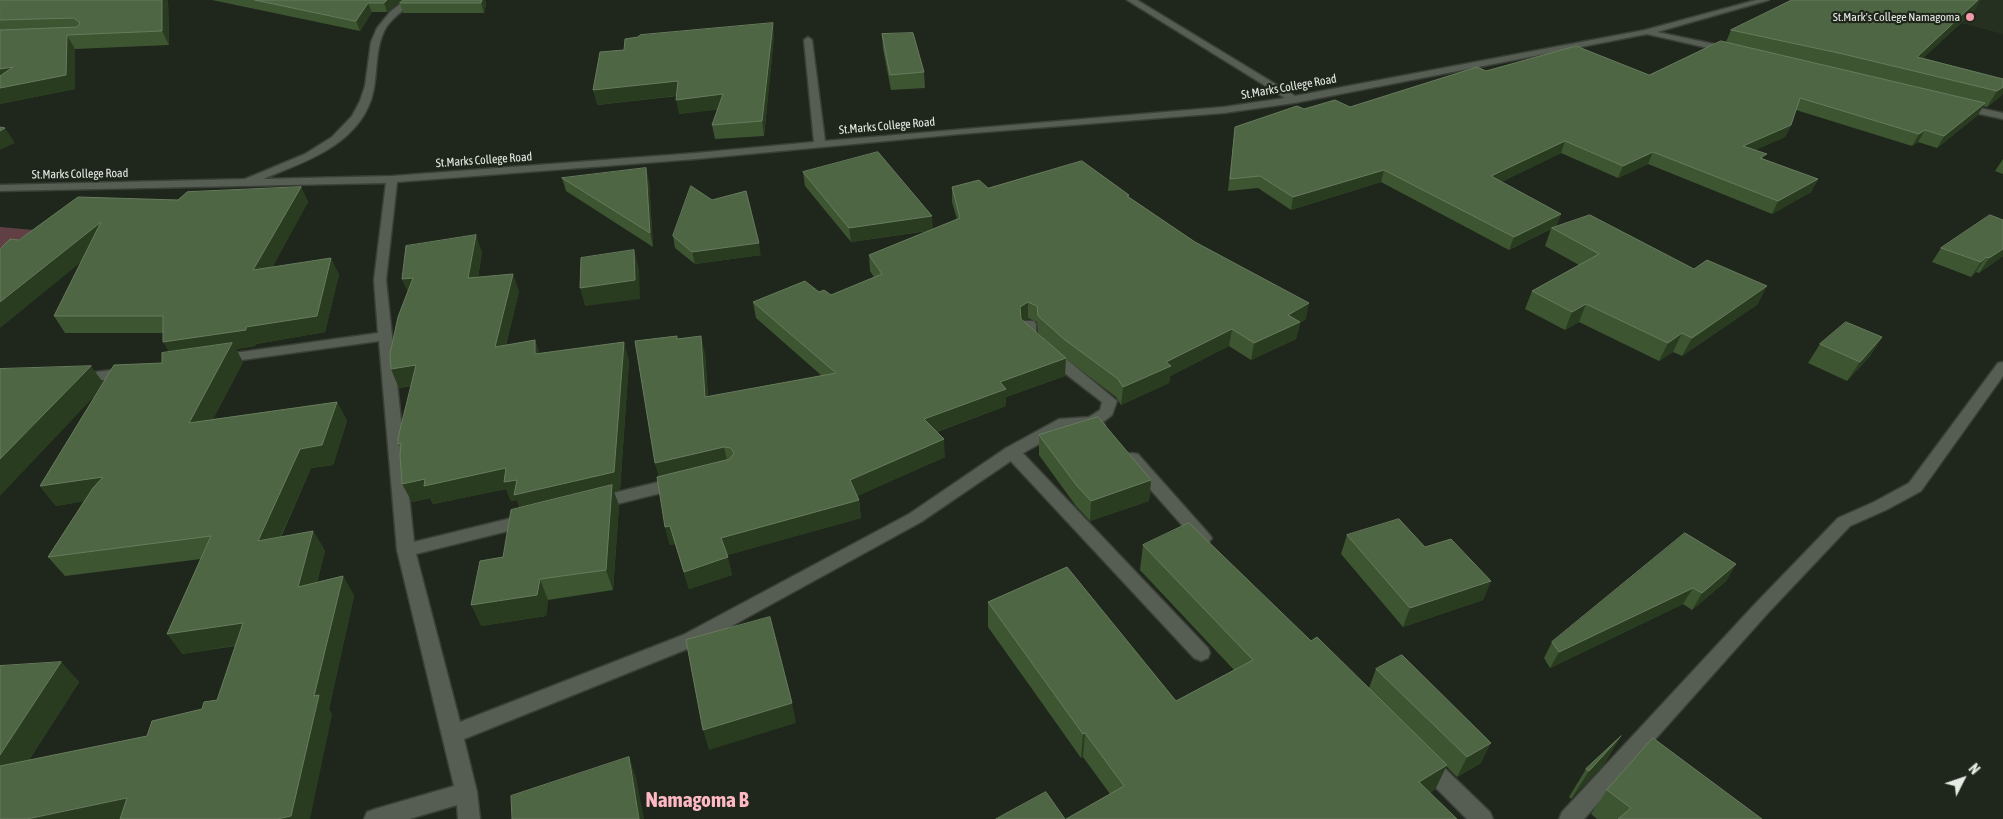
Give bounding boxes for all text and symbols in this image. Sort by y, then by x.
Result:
place label: St.Mark's College Namagoma [1833,10,1960,24]
marker: St.Mark's College Namagoma [1964,11,1976,23]
street label: St.Marks College Road [1240,72,1338,102]
street label: St.Marks College Road [838,115,936,137]
street label: St.Marks College Road [435,149,533,171]
street label: St.Marks College Road [32,166,128,182]
north arrow [1938,754,1988,804]
text: N [1966,761,1983,778]
district label: Namagoma B [645,787,749,813]

